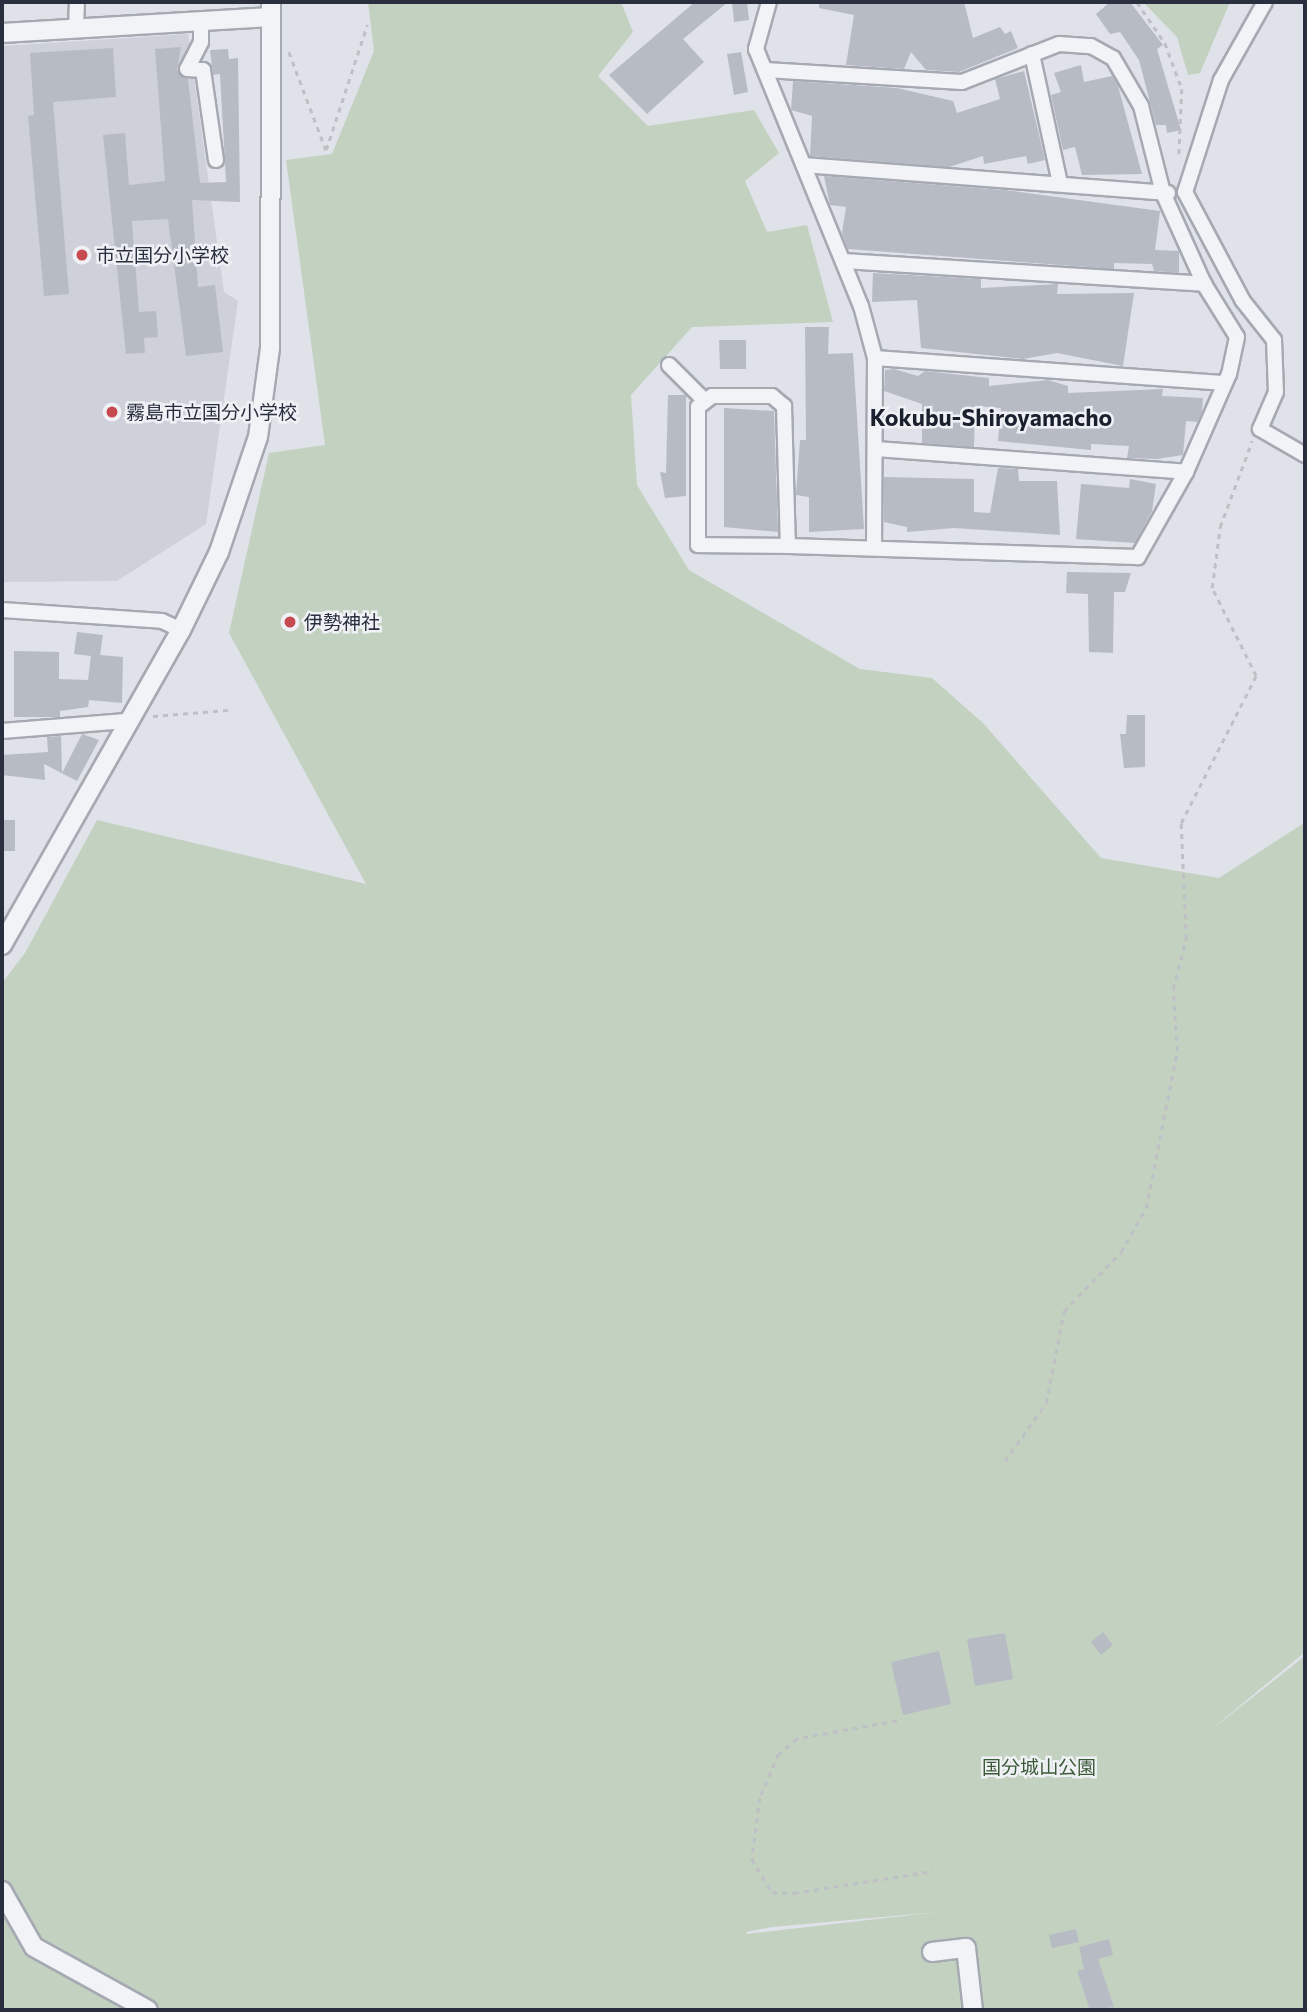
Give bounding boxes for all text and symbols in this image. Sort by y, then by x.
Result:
place label: 市立国分小学校 [96,244,229,266]
marker: 市立国分小学校 [74,247,90,263]
place label: 霧島市立国分小学校 [126,401,297,423]
district label: Kokubu-Shiroyamacho [870,403,1112,431]
marker: 霧島市立国分小学校 [104,404,120,420]
place label: 伊勢神社 [304,611,380,633]
marker: 伊勢神社 [282,614,298,630]
park label: 国分城山公園 [982,1756,1096,1778]

